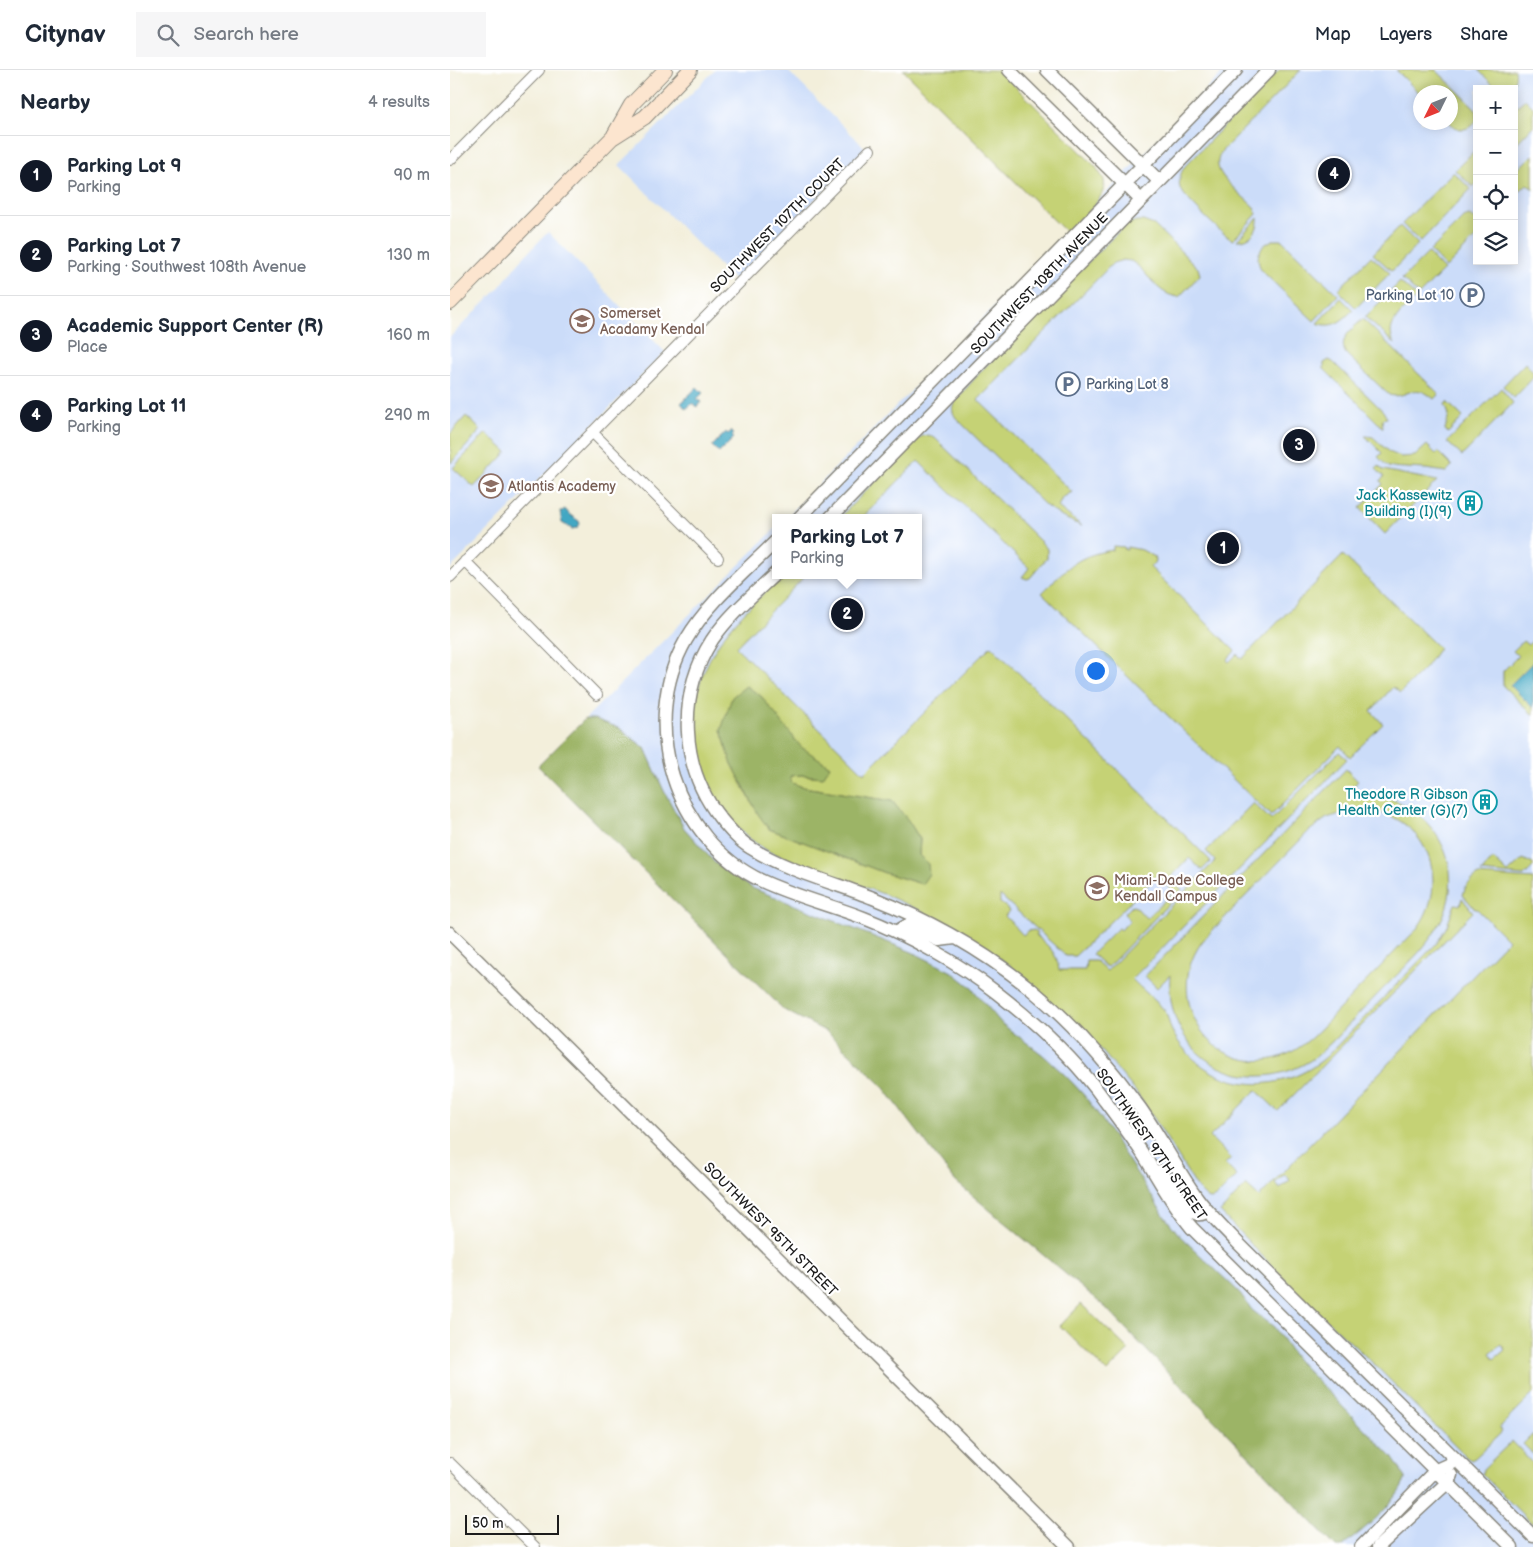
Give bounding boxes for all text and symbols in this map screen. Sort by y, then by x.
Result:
search box [136,12,486,57]
text: Citynav [25,20,106,49]
icon: search [154,21,182,49]
text: Search here [194,23,299,46]
text: Map [1315,24,1351,45]
text: Layers [1379,24,1432,45]
text: Share [1460,24,1508,45]
north arrow [1413,85,1458,130]
map controls [1473,85,1518,265]
button: + [1473,85,1518,130]
text: Nearby [20,90,90,115]
text: 4 results [368,93,430,112]
button: − [1473,130,1518,175]
street label: SOUTHWEST 107TH COURT [707,154,848,296]
text: Parking Lot 9 [67,155,182,178]
pin: 4 [1318,155,1350,193]
text: 1 [33,166,39,185]
text: 90 m [394,166,430,185]
button: locate [1473,175,1518,220]
text: Parking [67,178,121,197]
street label: SOUTHWEST 108TH AVENUE [967,209,1111,358]
button: layers [1473,220,1518,265]
text: Parking Lot 7 [67,235,181,258]
text: 2 [31,246,41,265]
text: 130 m [387,246,430,265]
text: Parking · Southwest 108th Avenue [67,258,306,277]
parking icon: Parking Lot 10 [1459,282,1485,308]
place label: Parking Lot 10 [1366,287,1454,304]
place label: Somerset Acadamy Kendal [600,305,705,338]
school or university icon: Somerset Acadamy Kendal [569,308,595,334]
text: Academic Support Center (R) [67,315,324,338]
text: 3 [31,326,41,345]
text: 160 m [387,326,430,345]
text: Place [67,338,108,357]
parking icon: Parking Lot 8 [1055,371,1081,397]
place label: Parking Lot 8 [1086,376,1169,393]
text: Parking Lot 11 [67,395,187,418]
text: 4 [31,406,41,425]
text: 290 m [384,406,430,425]
text: Parking [67,418,121,437]
pin: 3 [1283,426,1315,464]
school or university icon: Atlantis Academy [478,473,504,499]
place label: Atlantis Academy [508,478,617,495]
place label: Jack Kassewitz Building (I)(9) [1356,487,1452,520]
building icon: Jack Kassewitz Building (I)(9) [1457,490,1483,516]
popup [772,514,922,579]
text: Parking Lot 7 [790,526,904,549]
pin: 1 [1207,529,1239,567]
text: Parking [790,549,844,568]
pin: 2 [831,595,863,633]
your location [1083,658,1109,684]
place label: Theodore R Gibson Health Center (G)(7) [1338,786,1468,819]
building icon: Theodore R Gibson Health Center (G)(7) [1472,789,1498,815]
place label: Miami-Dade College Kendall Campus [1114,872,1244,905]
school or university icon: Miami-Dade College Kendall Campus [1084,875,1110,901]
street label: SOUTHWEST 97TH STREET [1093,1065,1211,1224]
street label: SOUTHWEST 95TH STREET [700,1159,842,1300]
scale bar [465,1512,559,1535]
text: 50 m [472,1515,504,1532]

